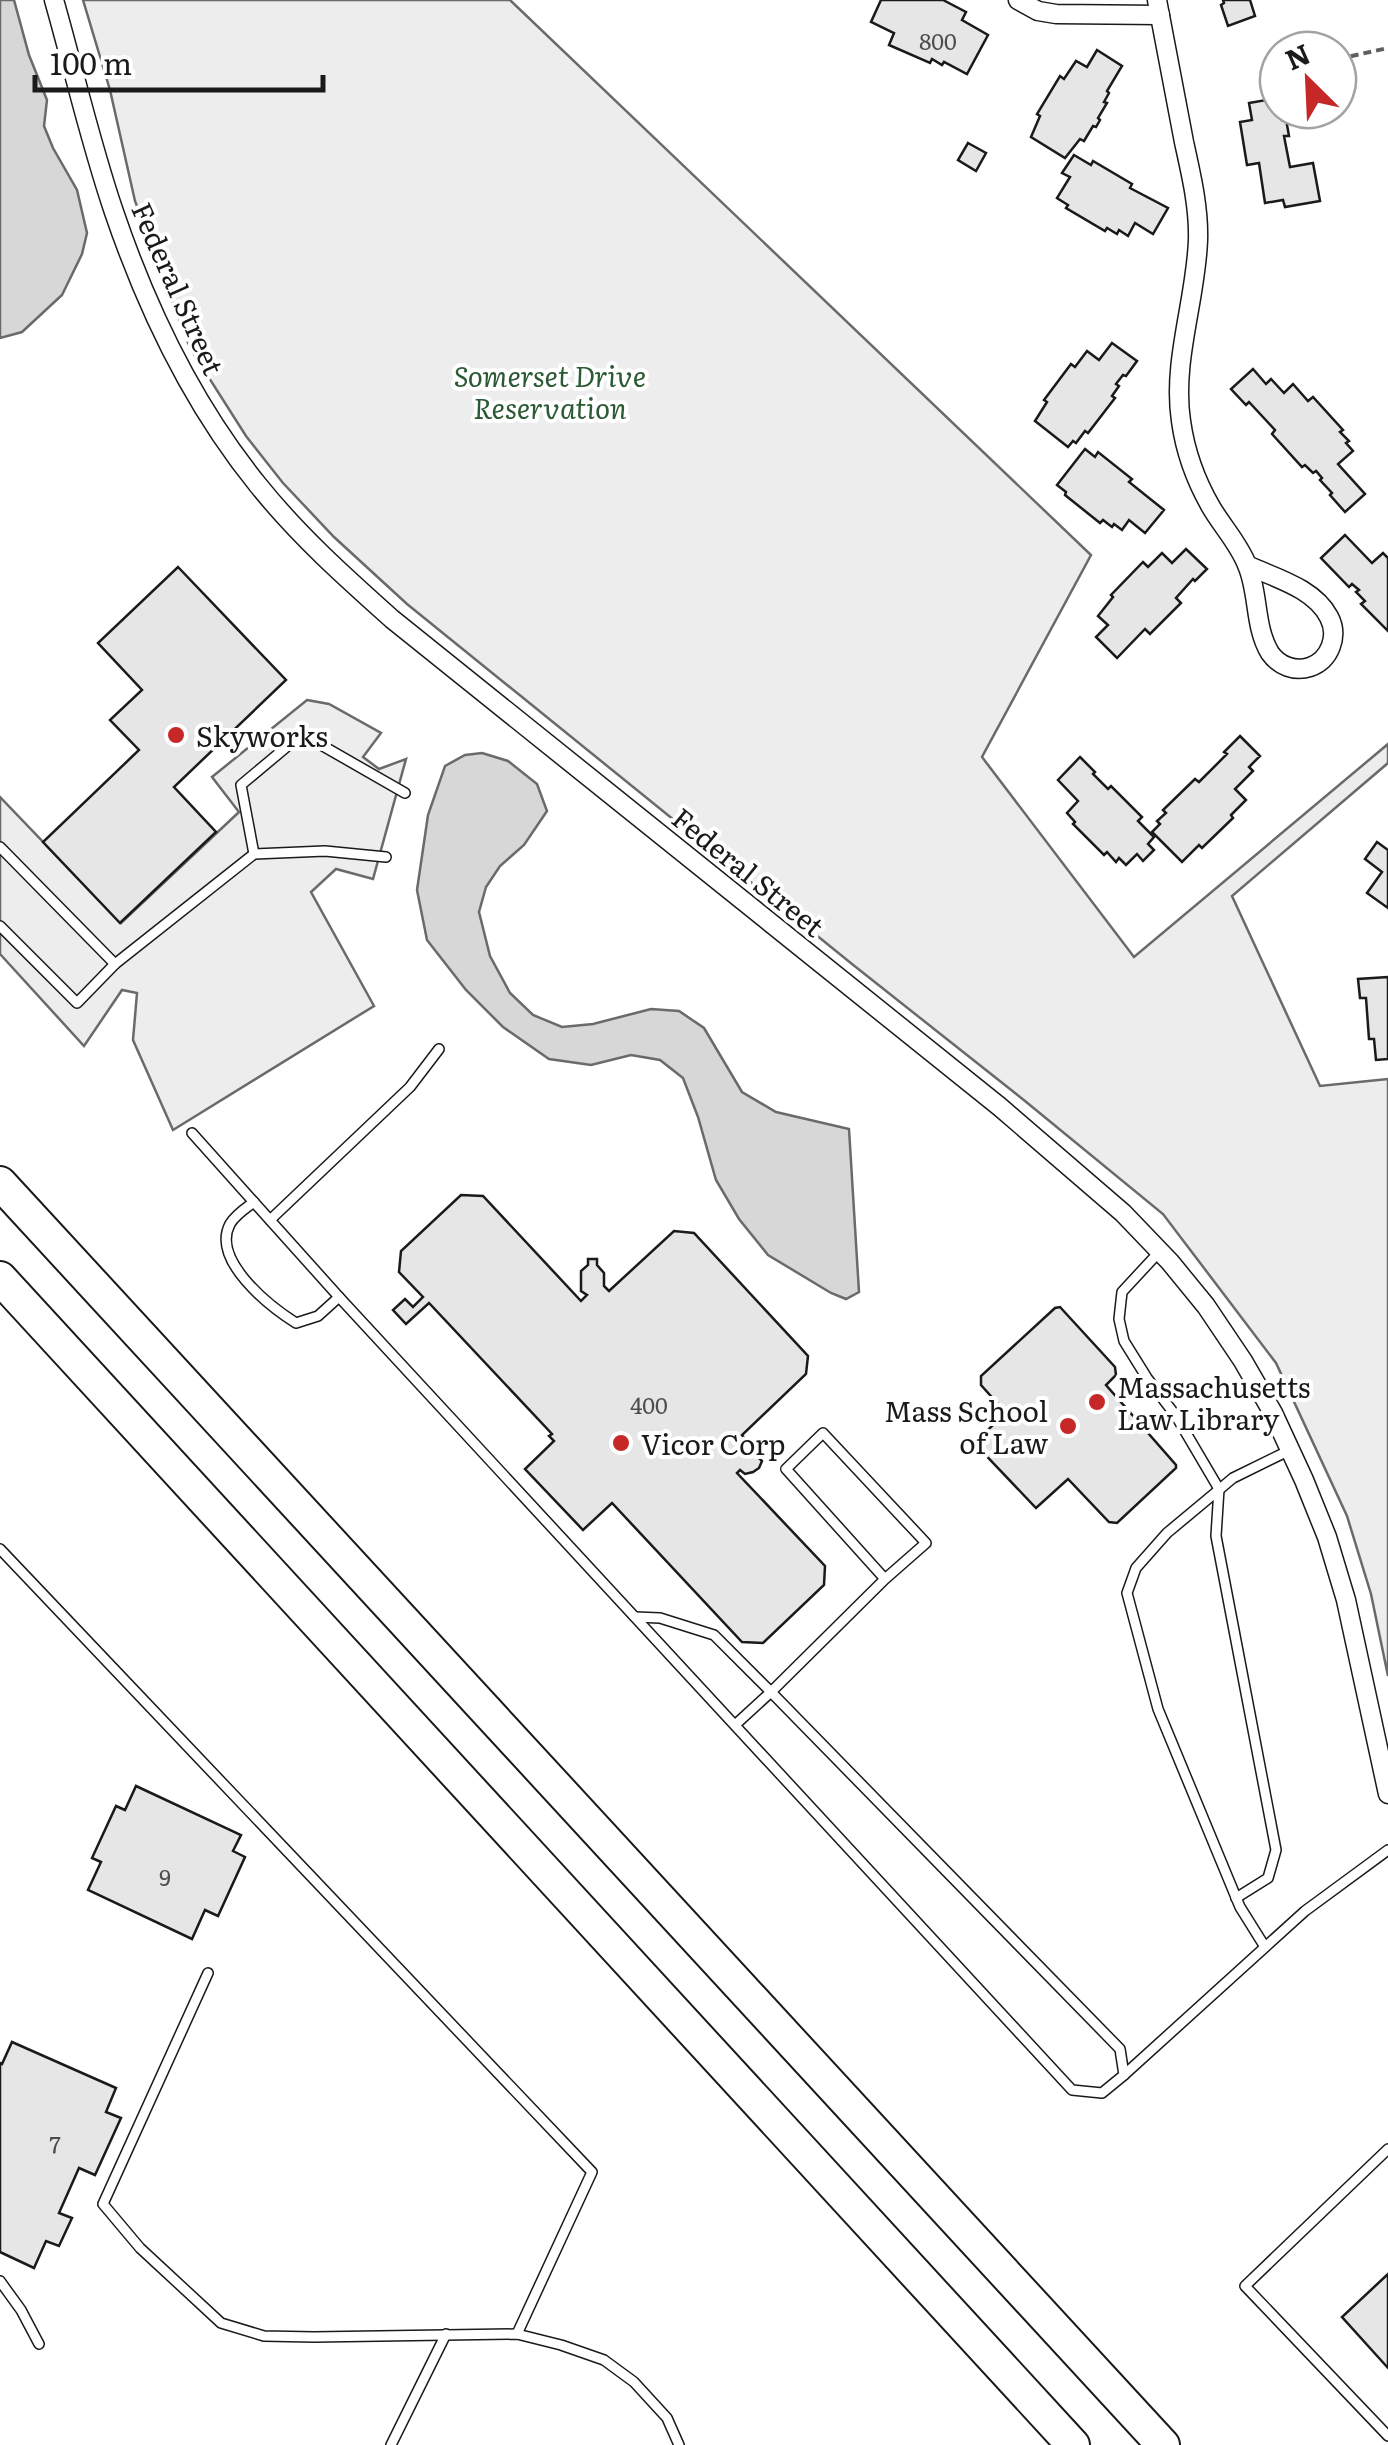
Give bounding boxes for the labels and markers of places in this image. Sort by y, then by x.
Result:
place label: Skyworks [196,714,328,756]
marker: Skyworks [165,724,187,746]
place label: Massachusetts Law Library [1117,1365,1310,1439]
place label: Mass School of Law [884,1389,1048,1463]
marker: Massachusetts Law Library [1086,1391,1108,1413]
marker: Mass School of Law [1057,1415,1079,1437]
place label: Vicor Corp [641,1422,786,1464]
marker: Vicor Corp [610,1432,632,1454]

